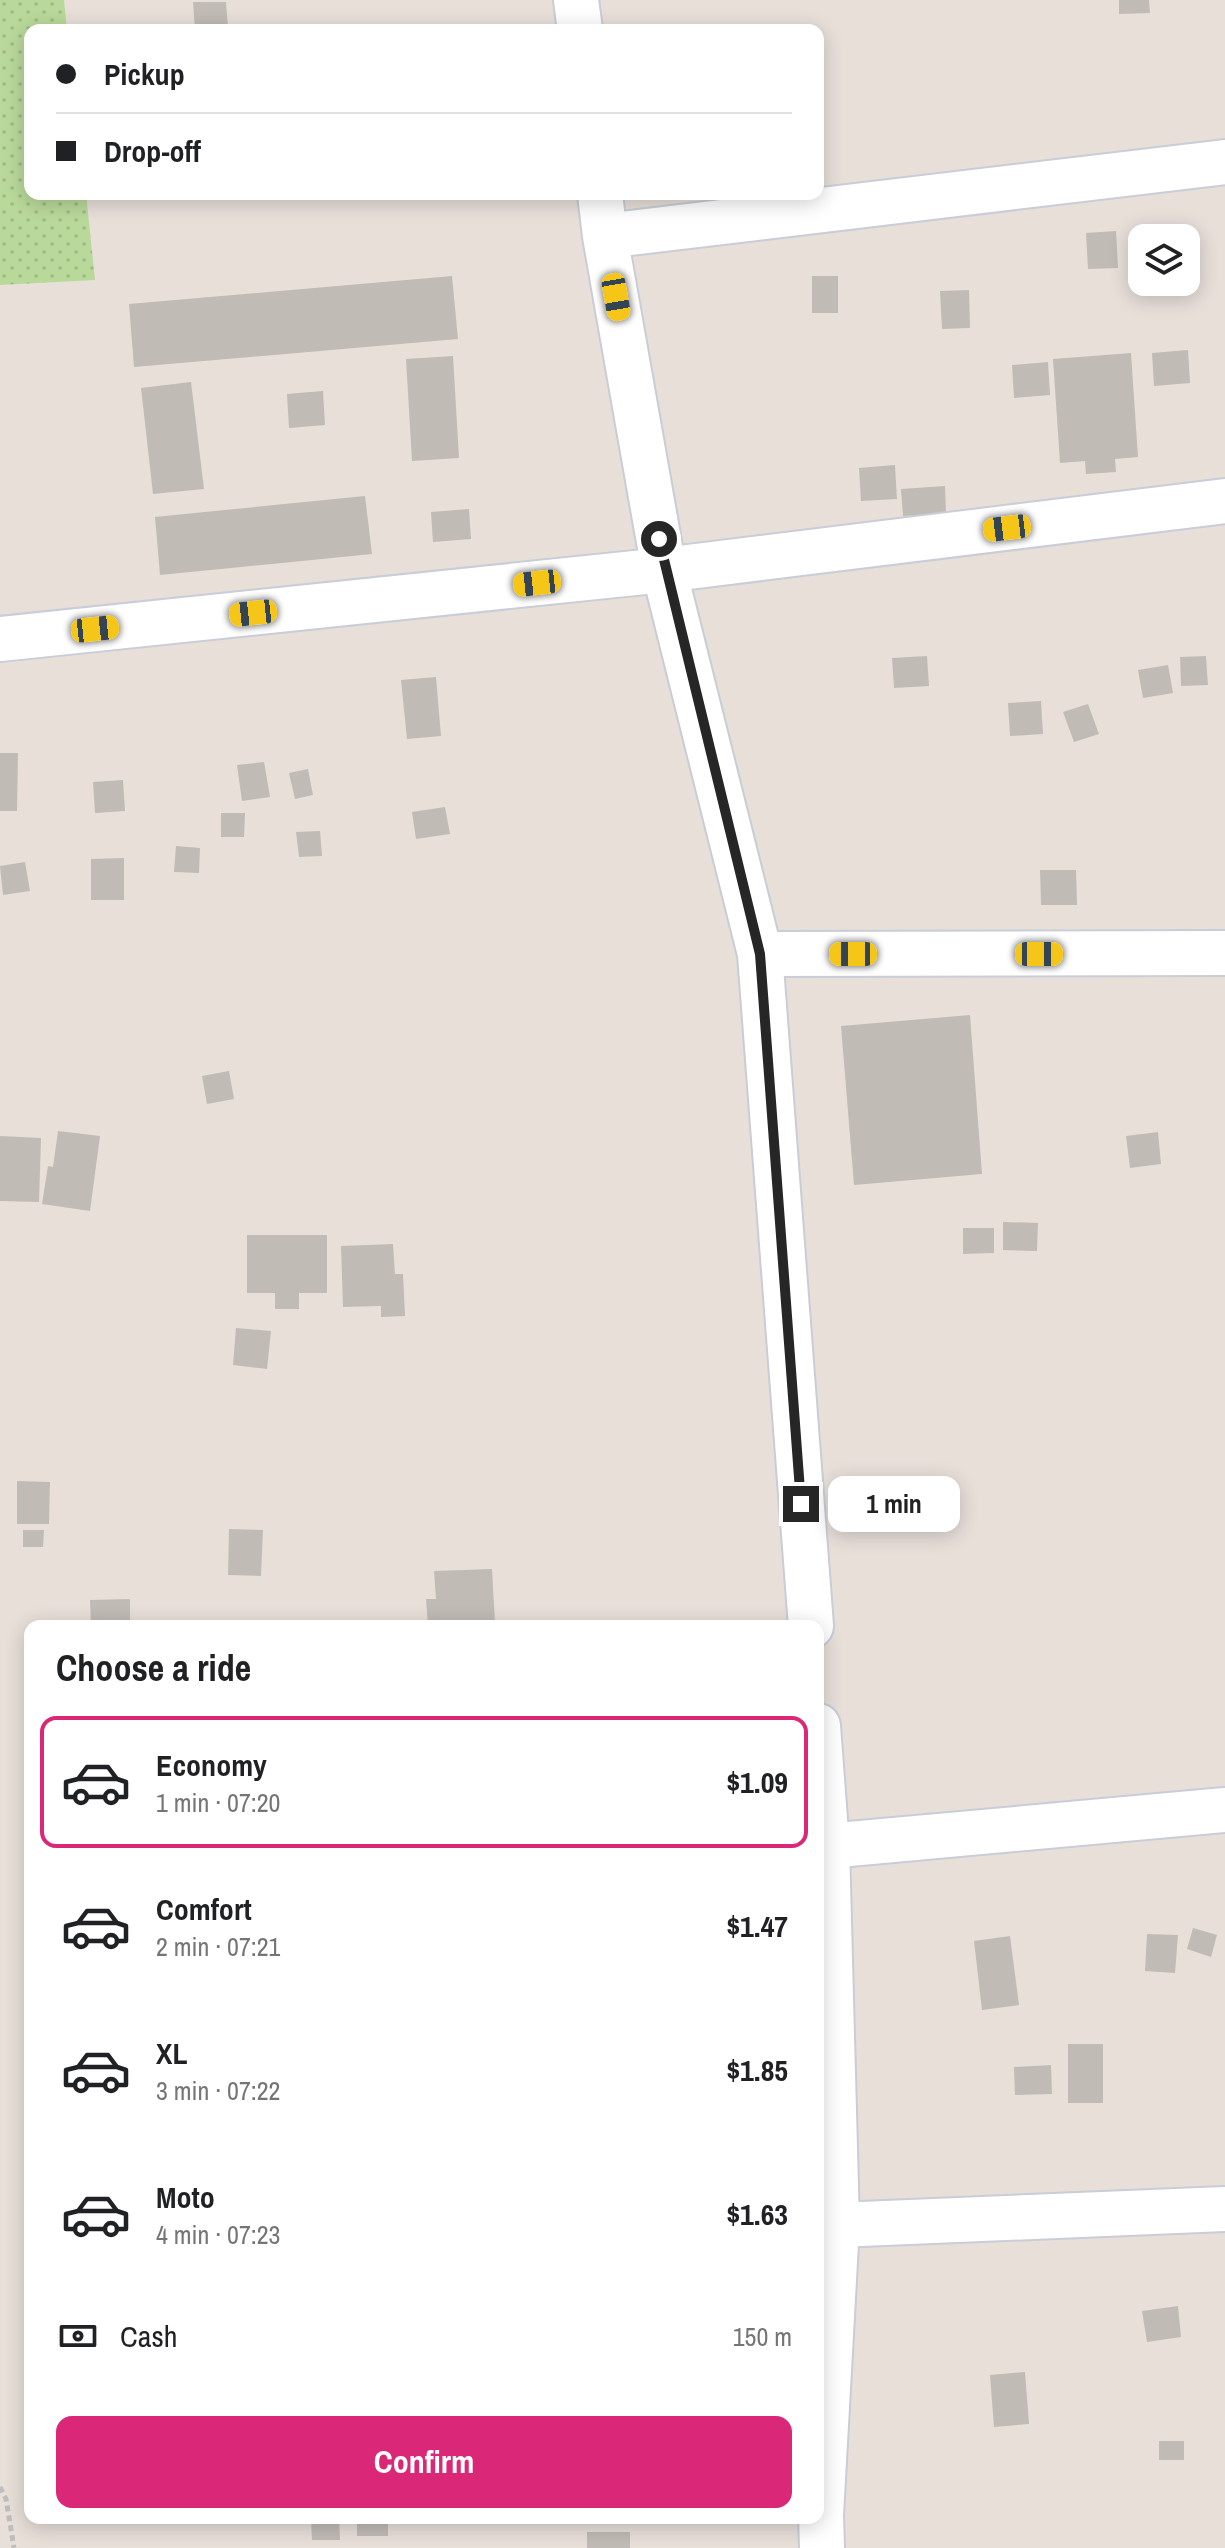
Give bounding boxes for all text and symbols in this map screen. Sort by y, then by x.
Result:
text: Pickup [104,54,185,94]
text: Drop-off [104,131,201,171]
map controls [1128,224,1200,296]
button: layers [1128,224,1200,296]
car [600,271,632,323]
car [982,513,1032,543]
route start [641,521,677,557]
car [512,569,562,597]
car [228,599,278,627]
car [70,615,120,643]
car [829,942,877,966]
car [1015,942,1063,966]
callout: 1 min [829,1476,961,1532]
route end [783,1486,819,1522]
text: 1 min [866,1486,922,1521]
text: Choose a ride [56,1644,251,1692]
text: Economy [156,1745,267,1785]
icon: car [60,1746,132,1818]
text: $1.09 [726,1762,788,1802]
text: 1 min · 07:20 [156,1785,280,1820]
text: Comfort [156,1889,252,1929]
icon: car [60,1890,132,1962]
text: $1.47 [726,1906,788,1946]
text: 2 min · 07:21 [156,1929,280,1964]
text: XL [156,2033,187,2073]
icon: car [60,2034,132,2106]
text: $1.85 [726,2050,788,2090]
text: 3 min · 07:22 [156,2073,280,2108]
text: Moto [156,2177,215,2217]
icon: car [60,2178,132,2250]
text: $1.63 [726,2194,788,2234]
text: 4 min · 07:23 [156,2217,280,2252]
icon: cash [56,2314,100,2358]
text: Cash [120,2316,177,2356]
text: 150 m [733,2319,792,2354]
button: Confirm [56,2416,792,2508]

